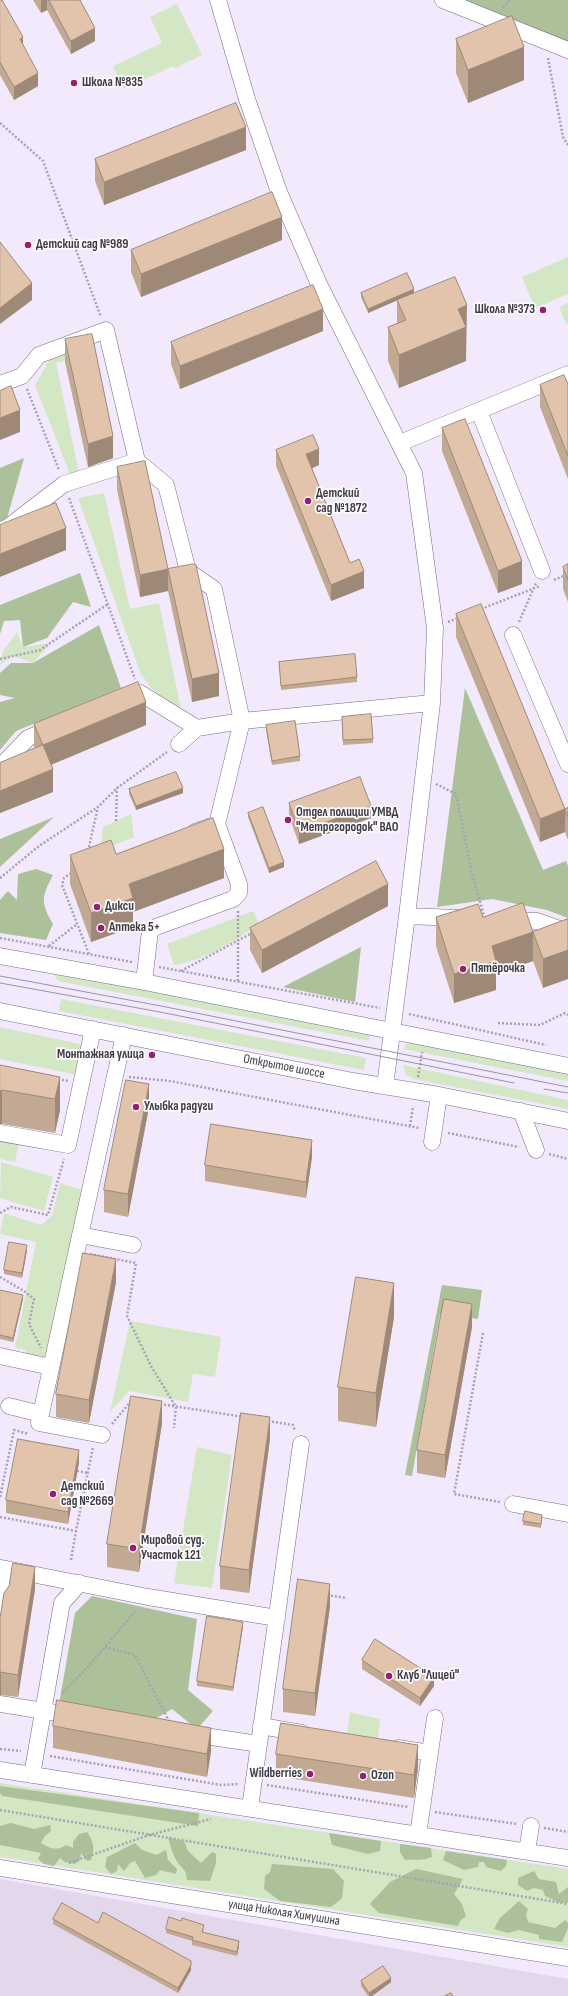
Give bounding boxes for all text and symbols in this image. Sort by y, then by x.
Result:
place label: Школа №835 [82,75,143,91]
marker: Школа №835 [69,78,79,88]
place label: Детский сад №989 [36,237,128,253]
marker: Детский сад №989 [23,240,33,250]
place label: Школа №373 [474,302,535,318]
marker: Школа №373 [538,305,548,315]
place label: Детский сад №1872 [316,486,367,517]
marker: Детский сад №1872 [303,496,313,506]
place label: Отдел полиции УМВД "Метрогородок" ВАО [296,805,398,836]
marker: Отдел полиции УМВД "Метрогородок" ВАО [283,815,293,825]
place label: Дикси [105,899,134,915]
marker: Дикси [92,902,102,912]
place label: Аптека 5+ [109,920,160,936]
marker: Аптека 5+ [96,923,106,933]
place label: Пятёрочка [471,961,525,977]
marker: Пятёрочка [458,964,468,974]
place label: Монтажная улица [57,1047,144,1063]
marker: Монтажная улица [147,1050,157,1060]
street label: Открытое шоссе [242,1051,326,1083]
place label: Улыбка радуги [144,1099,213,1115]
marker: Улыбка радуги [131,1102,141,1112]
place label: Детский сад №2669 [61,1479,114,1510]
marker: Детский сад №2669 [48,1489,58,1499]
place label: Мировой суд. Участок 121 [141,1533,204,1564]
marker: Мировой суд. Участок 121 [128,1543,138,1553]
place label: Клуб "Лицей" [397,1668,459,1684]
marker: Клуб "Лицей" [384,1671,394,1681]
place label: Wildberries [250,1766,302,1782]
place label: Ozon [371,1768,394,1784]
marker: Wildberries [305,1769,315,1779]
marker: Ozon [358,1771,368,1781]
street label: улица Николая Химушина [227,1896,341,1930]

